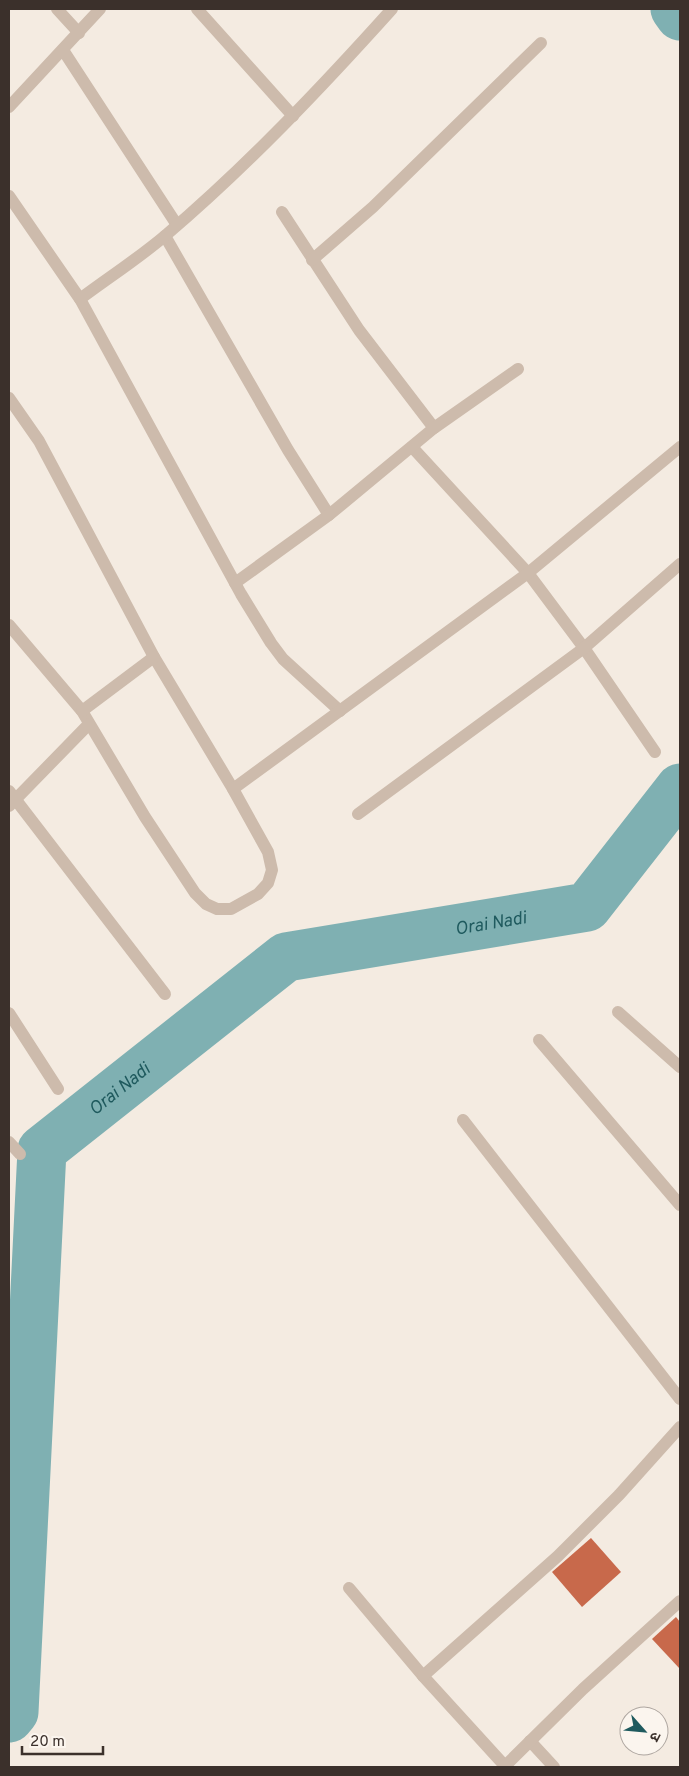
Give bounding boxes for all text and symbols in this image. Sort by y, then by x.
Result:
water label: Orai Nadi [453,907,530,942]
water label: Orai Nadi [85,1058,157,1121]
north arrow [619,1706,669,1756]
scale bar [22,1724,104,1756]
text: उ [644,1729,664,1744]
text: 20 m [30,1733,65,1752]

